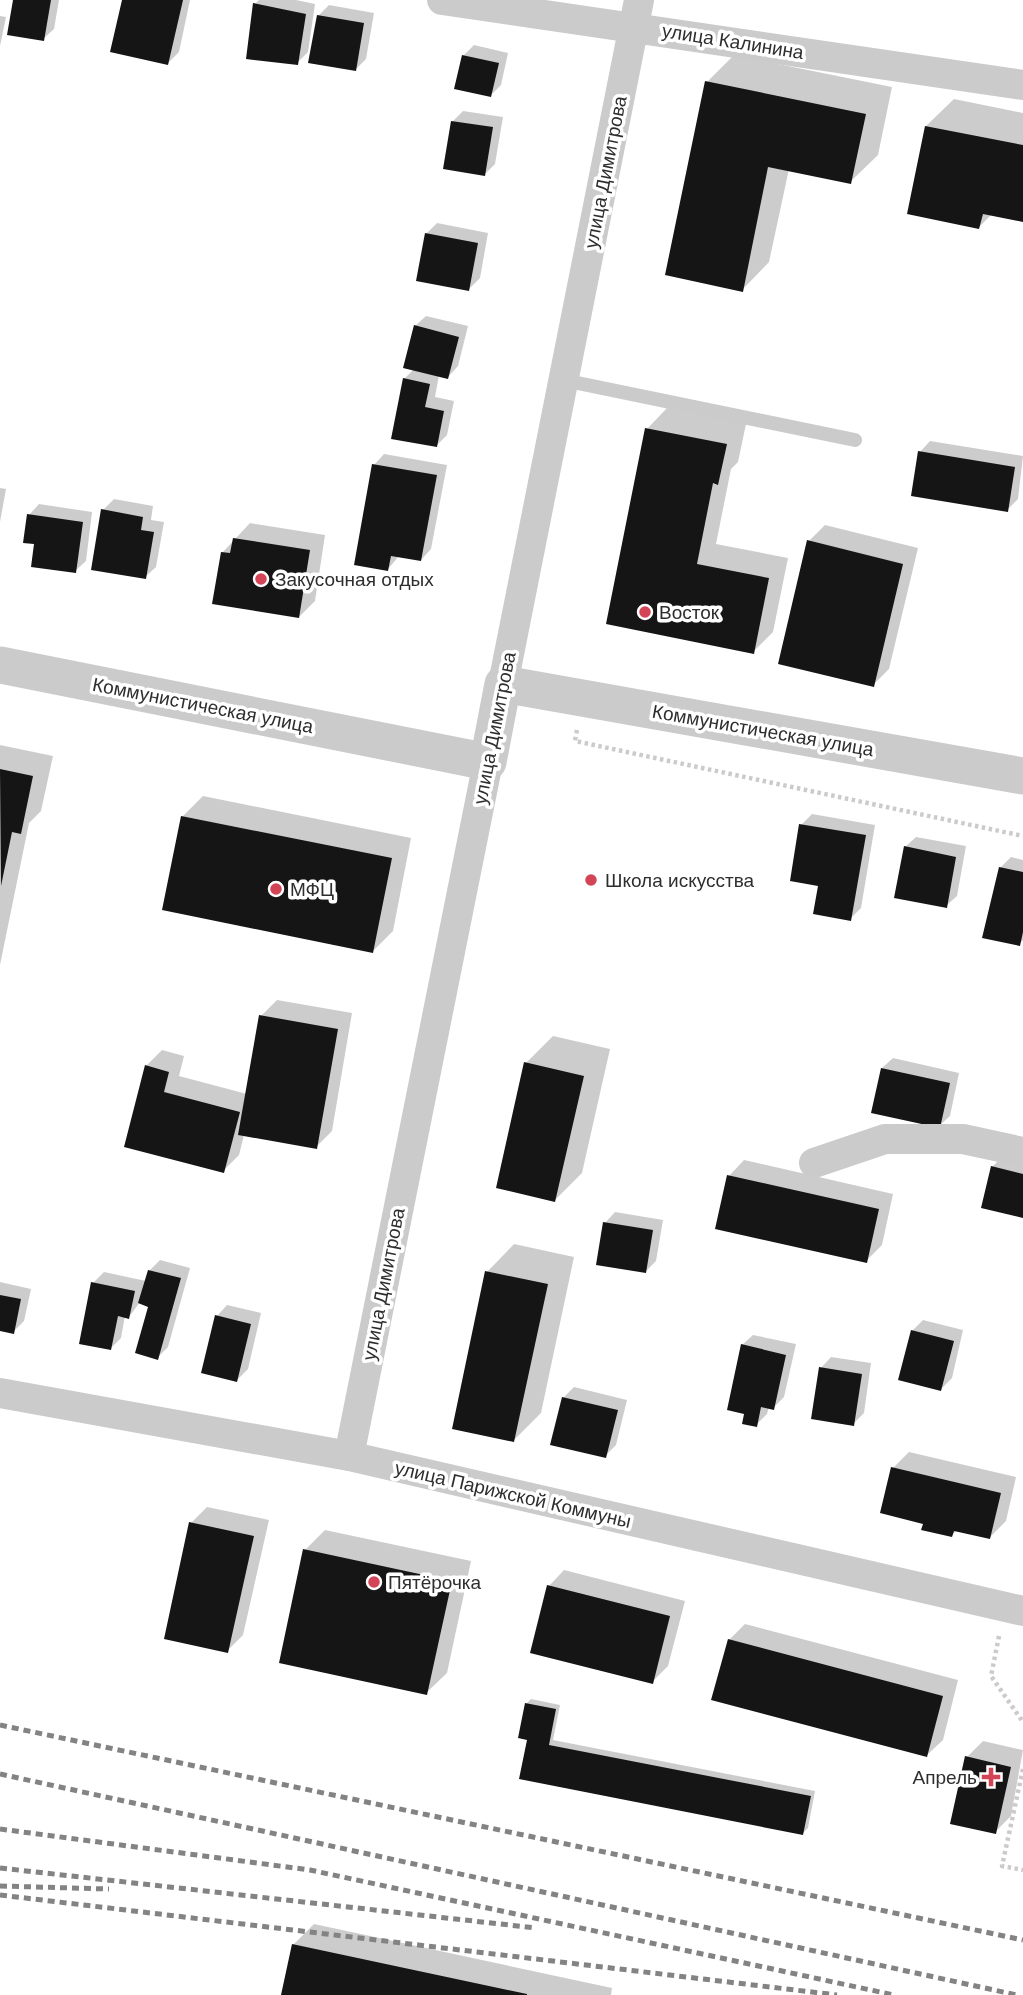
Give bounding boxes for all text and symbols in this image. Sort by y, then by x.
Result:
street label: улица Калинина [661,20,806,63]
street label: улица Димитрова [580,94,631,250]
place label: Закусочная отдых [275,569,434,590]
marker: Закусочная отдых [253,571,269,587]
place label: Восток [659,602,720,623]
marker: Восток [637,604,653,620]
street label: улица Димитрова [469,650,520,806]
street label: Коммунистическая улица [91,674,315,737]
street label: Коммунистическая улица [651,701,876,760]
place label: Школа искусства [605,870,755,891]
marker: Школа искусства [583,872,599,888]
place label: МФЦ [290,879,334,900]
marker: МФЦ [268,881,284,897]
street label: улица Димитрова [358,1206,409,1362]
street label: улица Парижской Коммуны [393,1457,633,1532]
place label: Пятёрочка [388,1572,482,1593]
marker: Пятёрочка [366,1574,382,1590]
place label: Апрель [913,1767,977,1788]
marker: Апрель [983,1769,999,1785]

